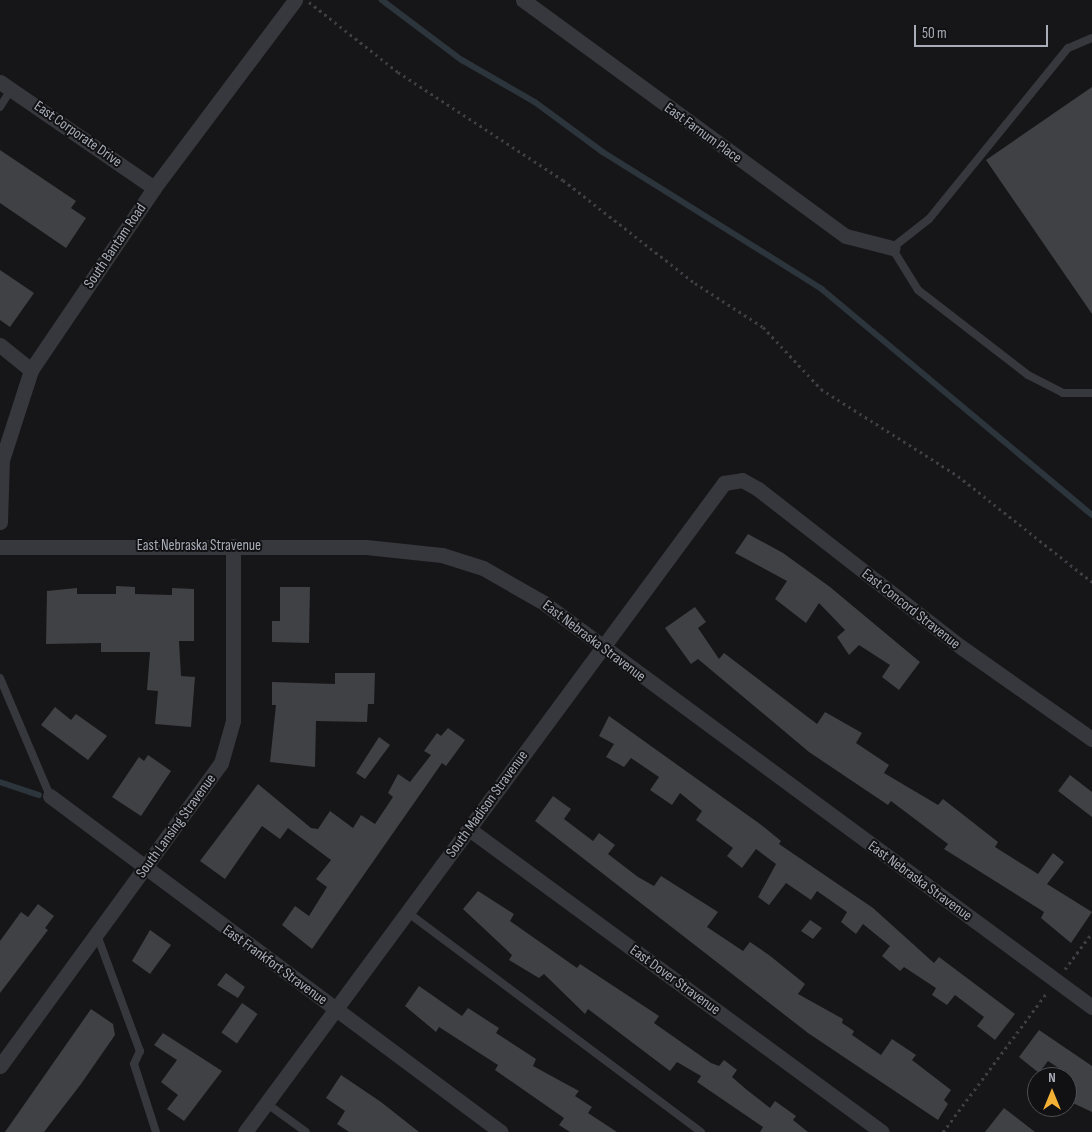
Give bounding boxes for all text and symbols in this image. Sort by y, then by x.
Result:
scale bar [917,15,1051,47]
text: 50 m [922,24,947,43]
street label: East Corporate Drive [31,97,125,171]
street label: East Farnum Place [661,99,745,167]
street label: South Bantam Road [80,200,150,292]
street label: East Nebraska Stravenue [137,537,261,555]
street label: East Concord Stravenue [858,565,964,653]
street label: East Nebraska Stravenue [539,596,649,686]
street label: South Madison Stravenue [442,747,532,861]
street label: South Lansing Stravenue [132,770,220,882]
street label: East Nebraska Stravenue [864,837,976,925]
street label: East Frankfort Stravenue [219,921,331,1009]
street label: East Dover Stravenue [626,941,724,1019]
north arrow [1027,1067,1077,1117]
text: N [1048,1069,1056,1086]

